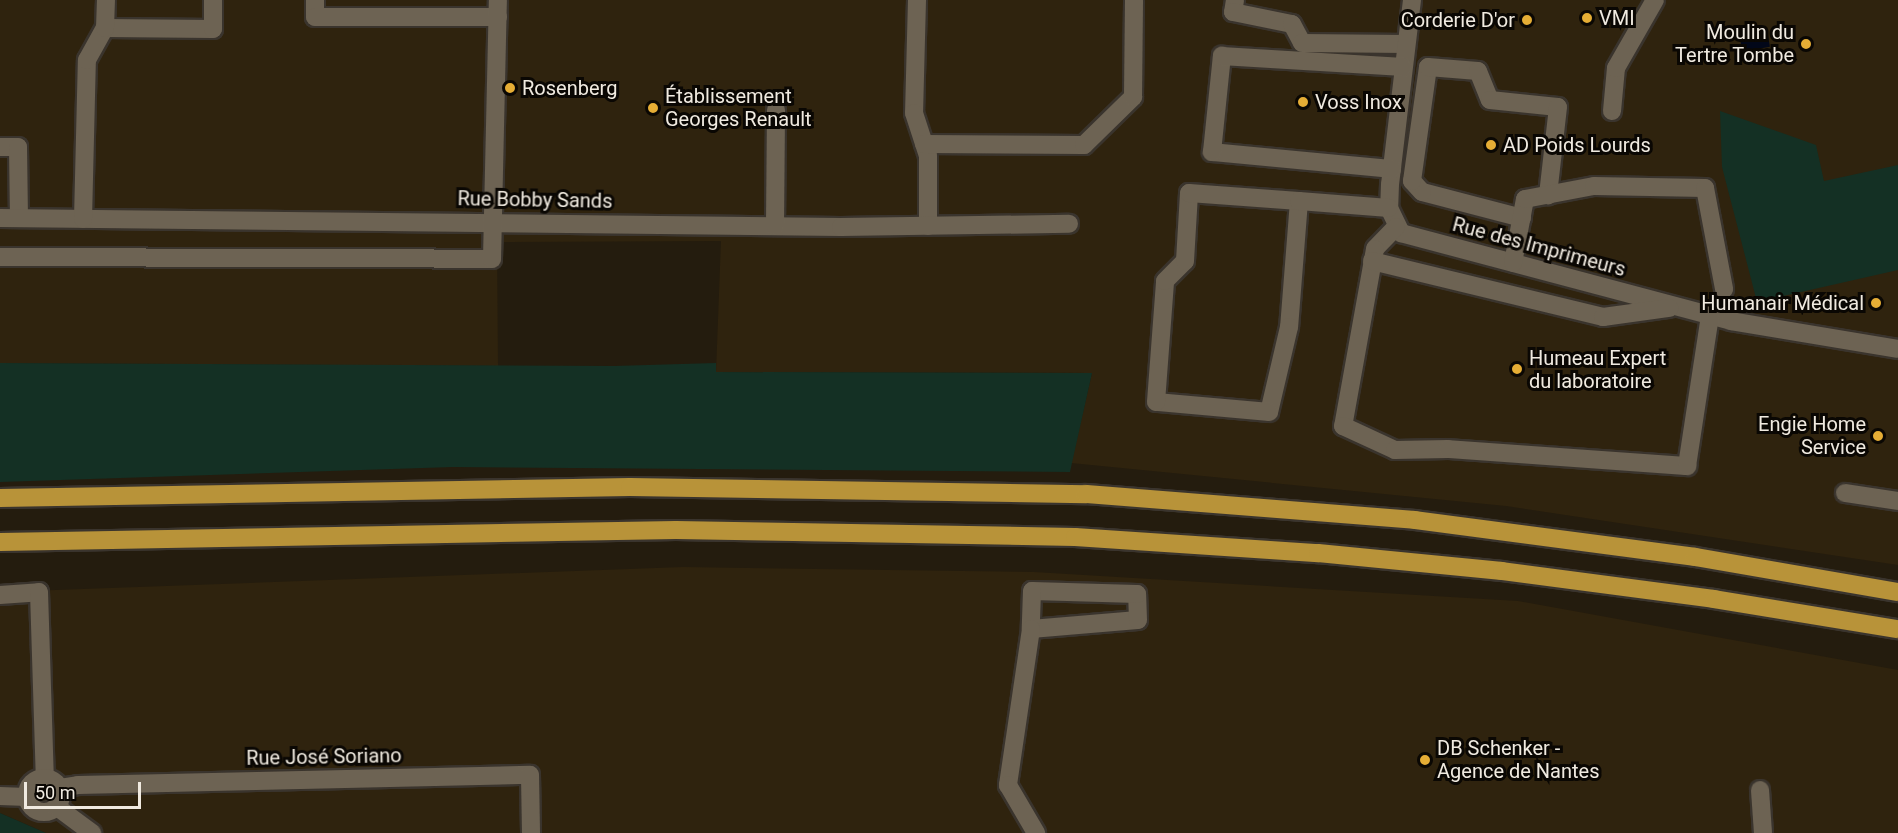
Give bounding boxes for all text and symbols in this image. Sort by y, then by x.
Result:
place label: VMI [1599,6,1635,30]
place label: Corderie D'or [1401,8,1515,32]
marker: VMI [1580,11,1594,25]
marker: Corderie D'or [1520,13,1534,27]
place label: Moulin du Tertre Tombe [1675,20,1794,67]
marker: Moulin du Tertre Tombe [1799,37,1813,51]
place label: Rosenberg [522,76,617,100]
marker: Rosenberg [503,81,517,95]
place label: Établissement Georges Renault [665,84,812,131]
place label: Voss Inox [1315,90,1402,114]
marker: Voss Inox [1296,95,1310,109]
marker: Établissement Georges Renault [646,101,660,115]
place label: AD Poids Lourds [1503,133,1651,157]
marker: AD Poids Lourds [1484,138,1498,152]
street label: Rue Bobby Sands [457,187,613,213]
street label: Rue des Imprimeurs [1450,212,1628,282]
place label: Humanair Médical [1701,291,1864,315]
marker: Humanair Médical [1869,296,1883,310]
place label: Humeau Expert du laboratoire [1529,346,1666,393]
marker: Humeau Expert du laboratoire [1510,362,1524,376]
place label: Engie Home Service [1758,412,1866,459]
marker: Engie Home Service [1871,429,1885,443]
place label: DB Schenker - Agence de Nantes [1437,736,1599,783]
street label: Rue José Soriano [246,744,402,770]
marker: DB Schenker - Agence de Nantes [1418,753,1432,767]
scale bar [27,770,144,808]
text: 50 m [35,782,75,803]

